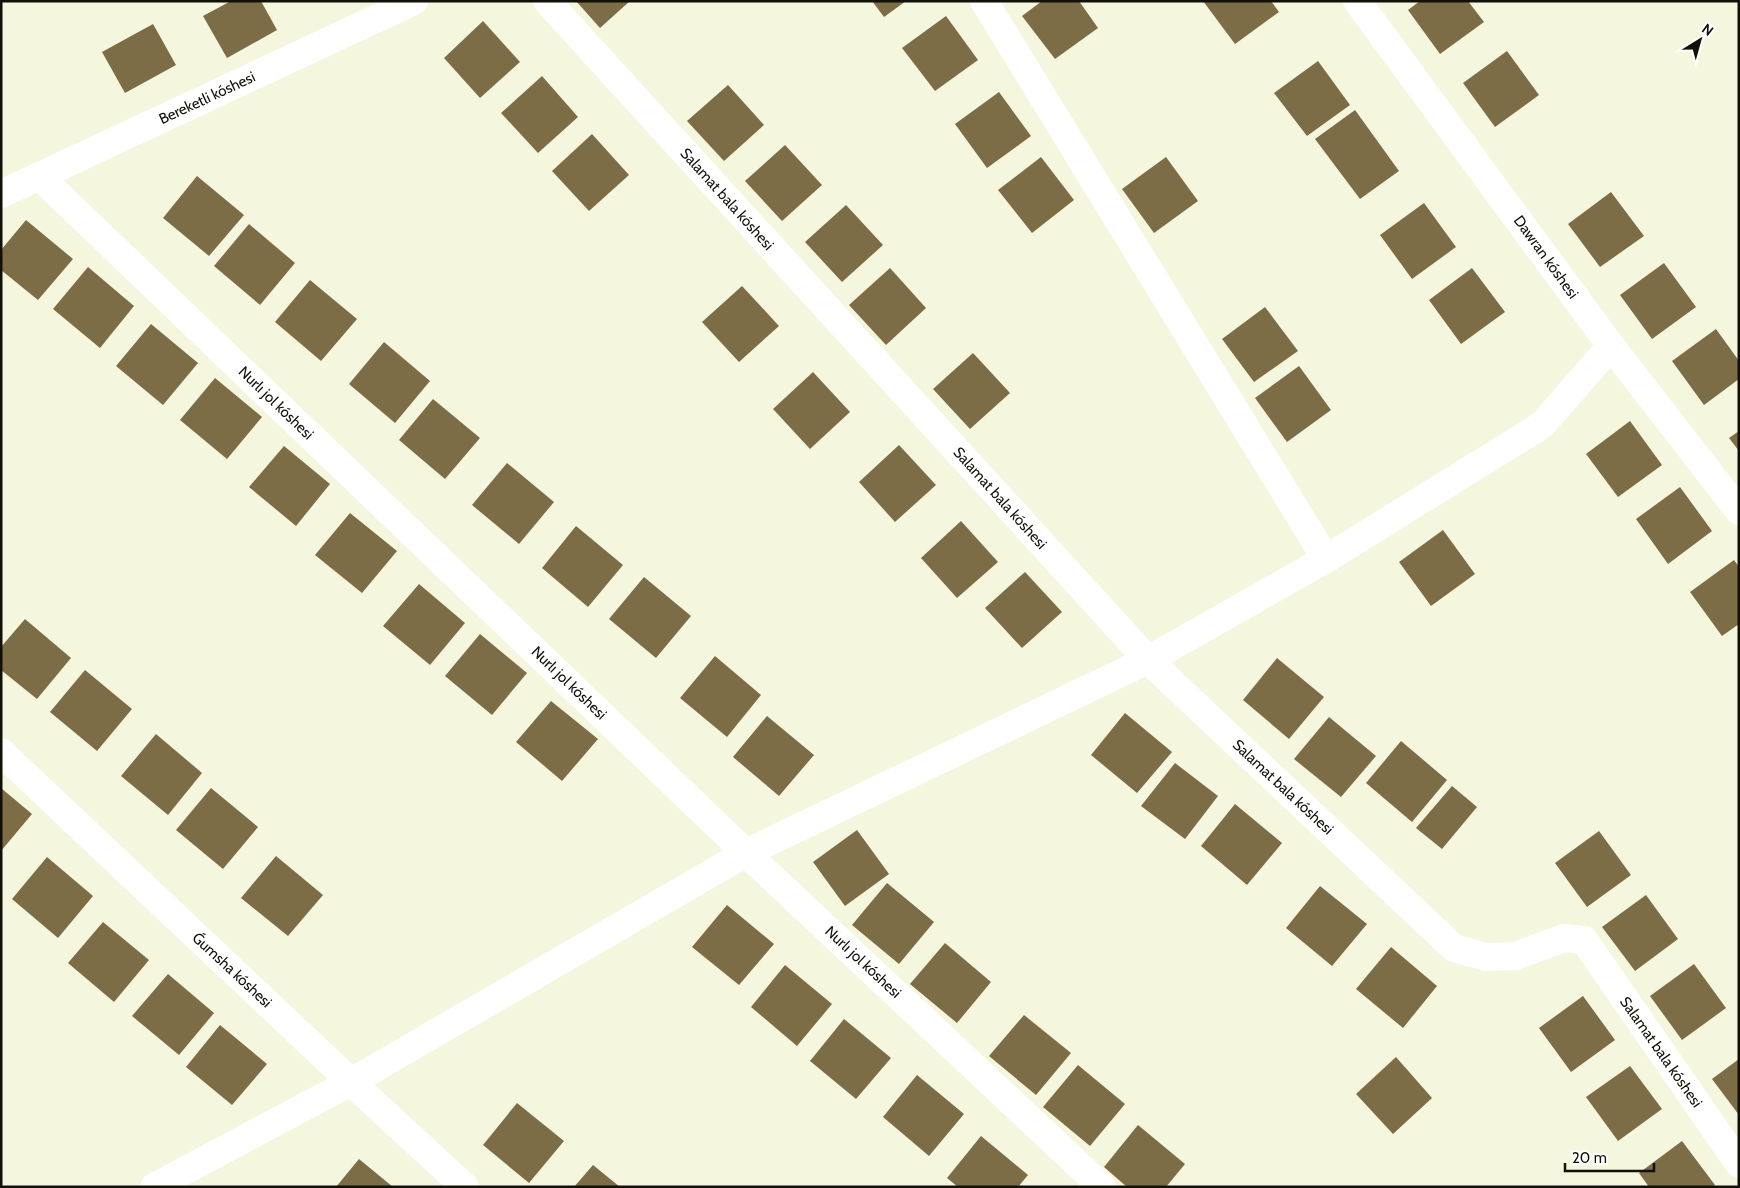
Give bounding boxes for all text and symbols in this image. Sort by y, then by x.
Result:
north arrow [1675,15,1725,65]
text: N [1698,19,1717,40]
street label: Bereketli kóshesi [156,68,258,128]
street label: Salamat bala kóshesi [676,144,778,254]
street label: Dawran kóshesi [1510,212,1582,302]
street label: Nurlı jol kóshesi [235,363,317,443]
street label: Salamat bala kóshesi [949,443,1051,553]
street label: Nurlı jol kóshesi [528,643,610,723]
street label: Salamat bala kóshesi [1229,736,1337,838]
street label: Nurlı jol kóshesi [821,922,905,1002]
street label: Ǵumsha kóshesi [189,928,276,1011]
street label: Salamat bala kóshesi [1616,993,1706,1111]
scale bar [1565,1140,1654,1172]
text: 20 m [1572,1149,1607,1167]

